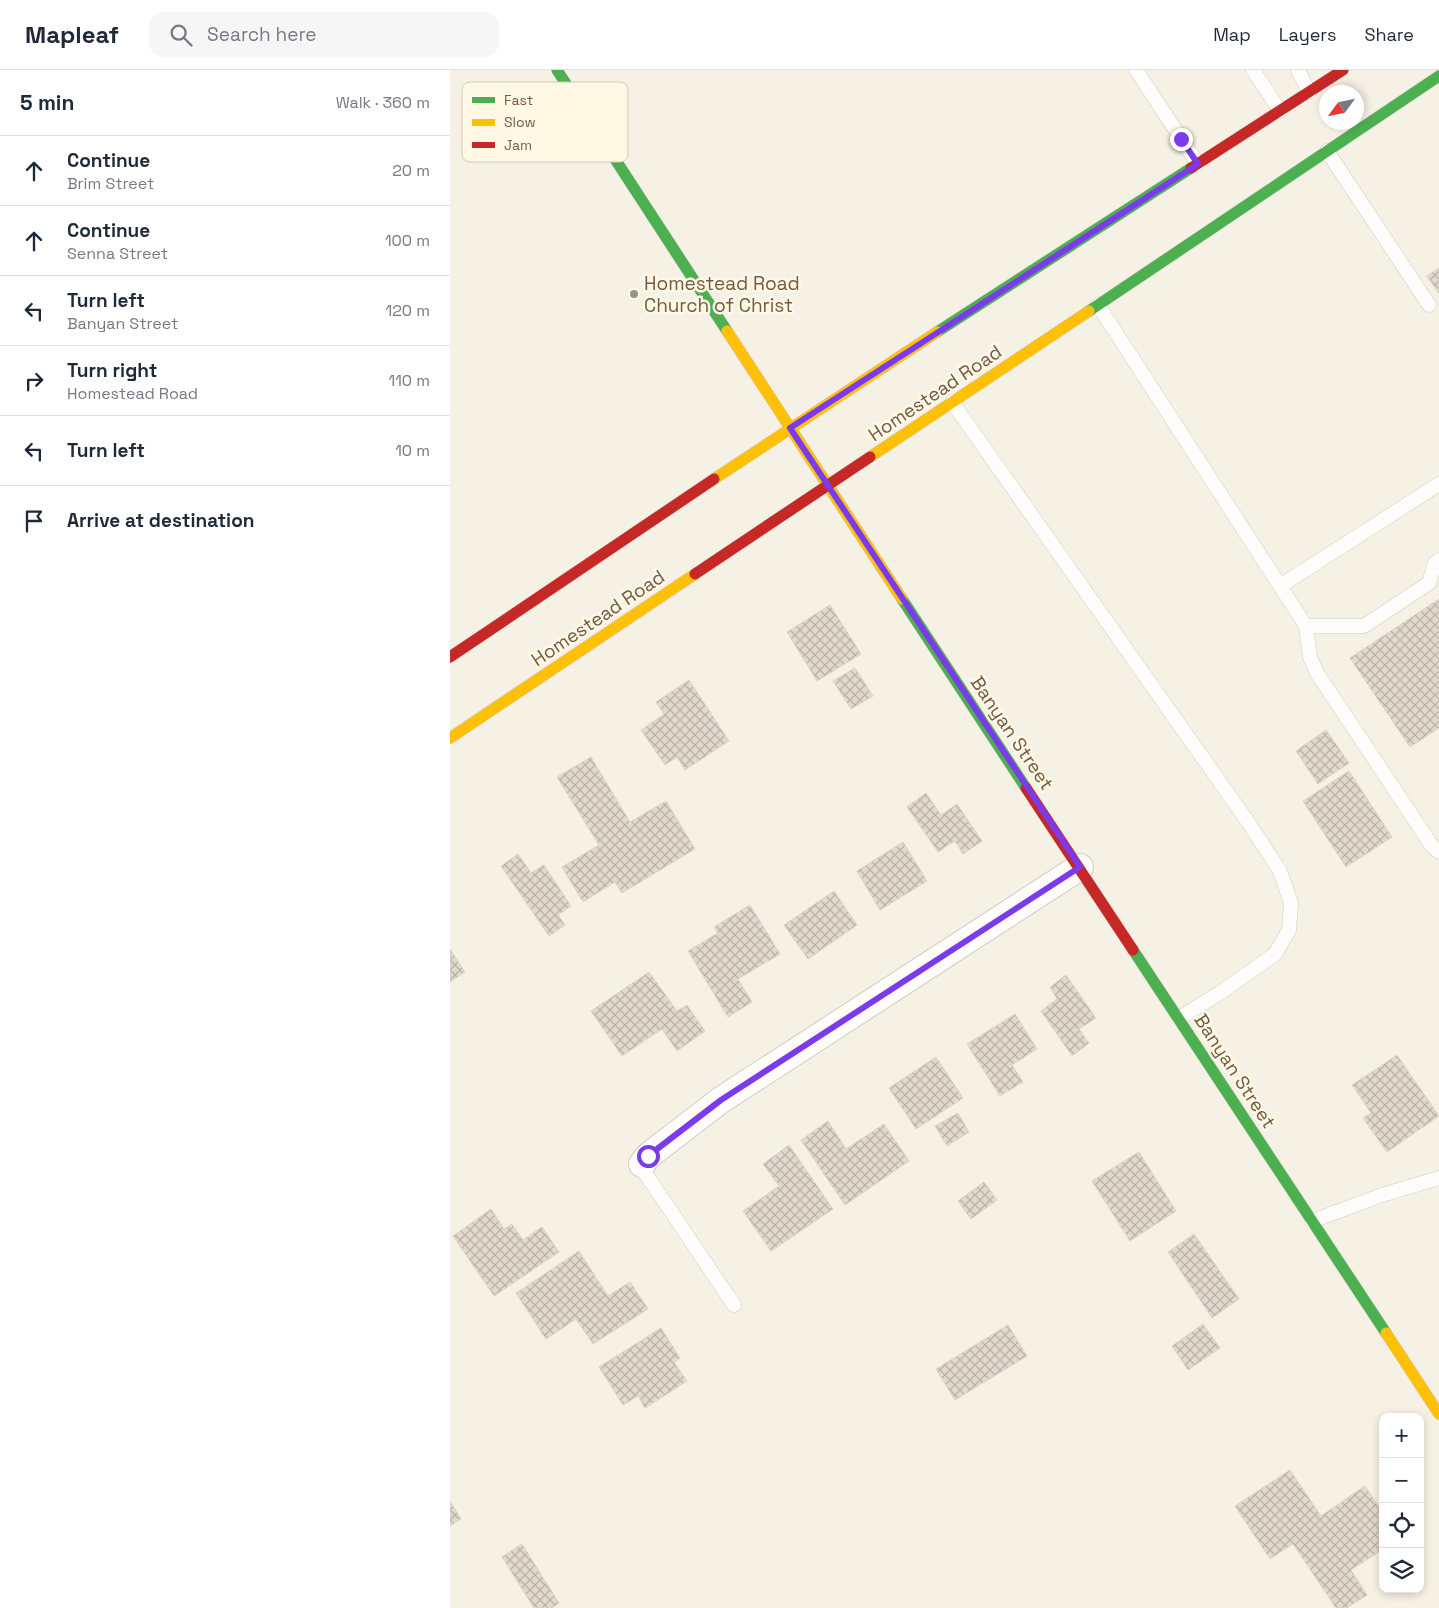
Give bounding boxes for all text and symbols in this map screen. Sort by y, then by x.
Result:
search box [149,12,499,57]
text: Mapleaf [25,19,119,50]
icon: search [167,21,195,49]
text: Search here [207,22,317,47]
text: Map [1213,23,1251,46]
text: Layers [1279,23,1336,46]
text: Share [1364,23,1414,46]
legend [462,82,628,162]
north arrow [1319,85,1364,130]
text: 5 min [20,89,74,116]
text: Fast [504,91,533,109]
text: Walk · 360 m [336,92,430,113]
text: Slow [504,113,536,131]
route end [1170,128,1193,151]
text: Jam [504,136,532,154]
text: Continue [67,148,150,173]
icon: ahead [20,157,48,185]
text: 20 m [392,160,430,181]
text: Brim Street [67,173,154,194]
text: Continue [67,218,150,243]
icon: ahead [20,227,48,255]
text: 100 m [385,230,430,251]
text: Senna Street [67,243,168,264]
place label: Homestead Road Church of Christ [644,271,800,318]
text: Turn left [67,288,145,313]
marker: Homestead Road Church of Christ [628,288,640,300]
icon: left [20,297,48,325]
text: 120 m [386,300,430,321]
text: Banyan Street [67,313,178,334]
street label: Homestead Road [863,339,1007,447]
text: Turn right [67,358,157,383]
icon: right [20,367,48,395]
text: 110 m [388,370,430,391]
text: Homestead Road [67,383,198,404]
icon: left [20,437,48,465]
text: Turn left [67,438,145,463]
text: 10 m [395,440,430,461]
icon: arrive [20,507,48,535]
text: Arrive at destination [67,508,255,533]
street label: Homestead Road [526,564,670,672]
street label: Banyan Street [965,671,1059,795]
street label: Banyan Street [1189,1009,1281,1133]
route start [637,1145,660,1168]
map controls [1379,1413,1424,1593]
button: + [1379,1413,1424,1458]
button: − [1379,1458,1424,1503]
button: locate [1379,1503,1424,1548]
button: layers [1379,1548,1424,1593]

